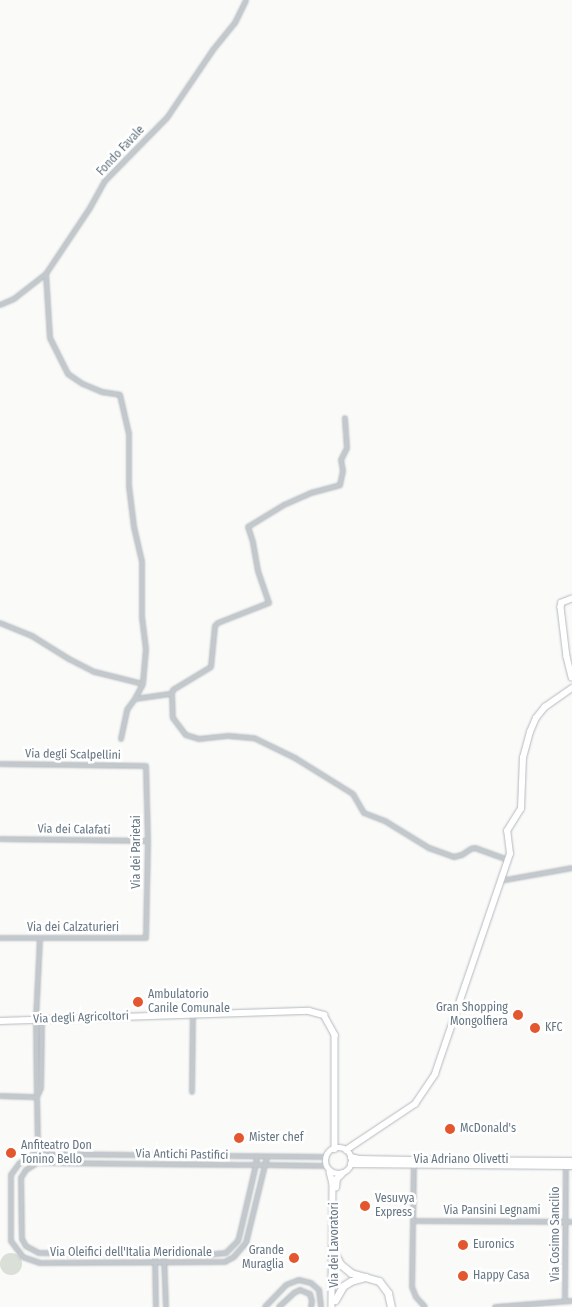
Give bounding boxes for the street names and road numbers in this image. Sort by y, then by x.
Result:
street label: Fondo Favale [94,123,148,179]
street label: Via degli Scalpellini [25,747,121,763]
street label: Via dei Parietai [130,815,144,889]
street label: Via dei Calafati [37,822,111,838]
street label: Via dei Calzaturieri [27,921,119,935]
street label: Via degli Agricoltori [33,1009,129,1027]
street label: Via Antichi Pastifici [136,1147,228,1163]
street label: Via Adriano Olivetti [414,1153,508,1167]
street label: Via Cosimo Sancilio [549,1186,563,1282]
street label: Via dei Lavoratori [328,1202,342,1288]
street label: Via Pansini Legnami [443,1204,541,1218]
street label: Via Oleifici dell'Italia Meridionale [50,1246,212,1260]

